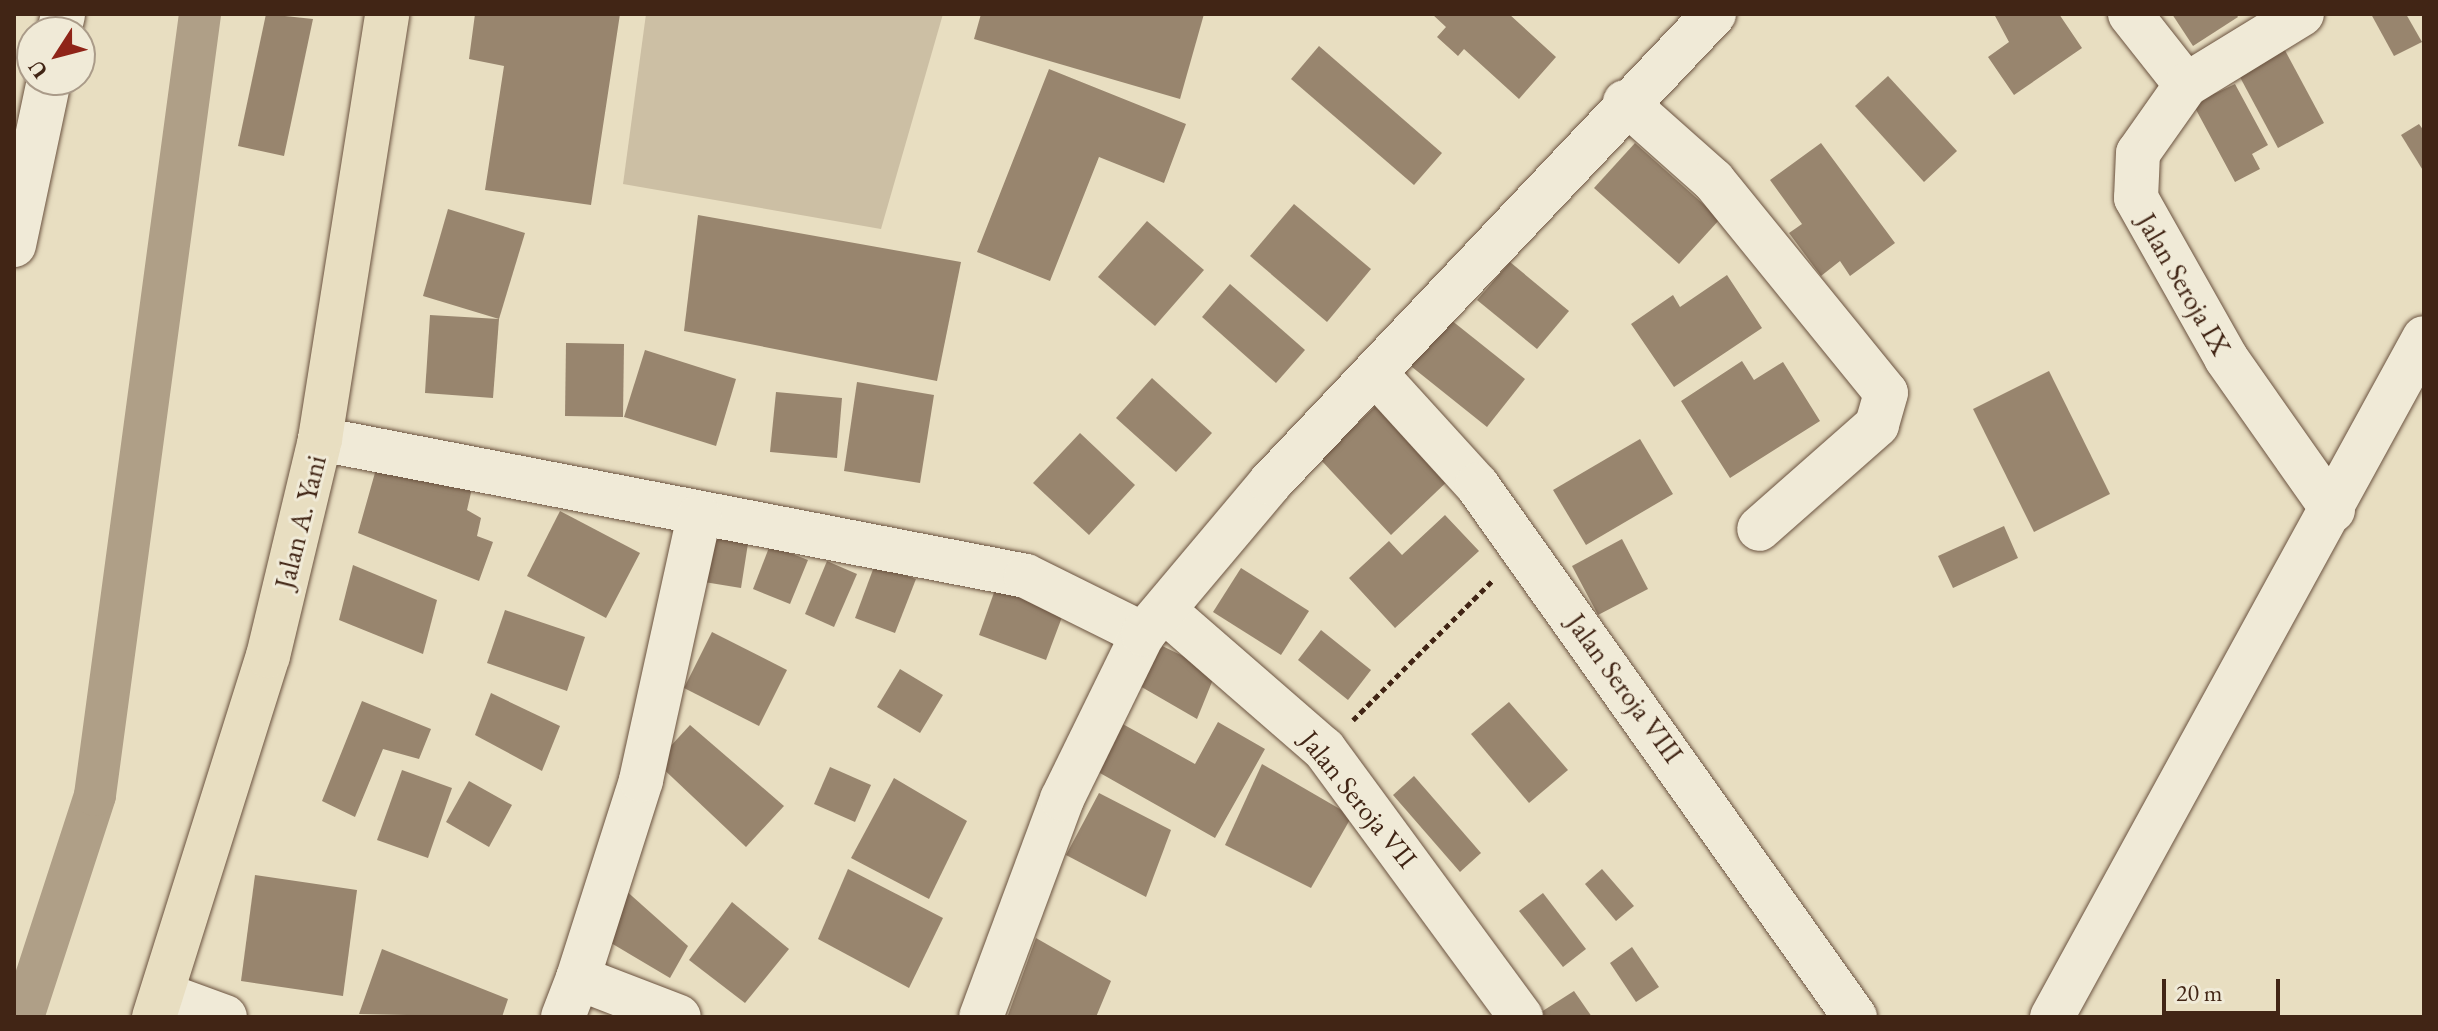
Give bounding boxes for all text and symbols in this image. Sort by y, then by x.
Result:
north arrow [16,16,96,96]
text: U [21,54,54,84]
street label: Jalan Seroja IX [2130,207,2238,361]
street label: Jalan A. Yani [267,452,333,592]
street label: Jalan Seroja VIII [1560,607,1690,769]
street label: Jalan Seroja VII [1293,724,1425,874]
scale bar [2166,963,2284,1013]
text: 20 m [2176,977,2223,1008]

